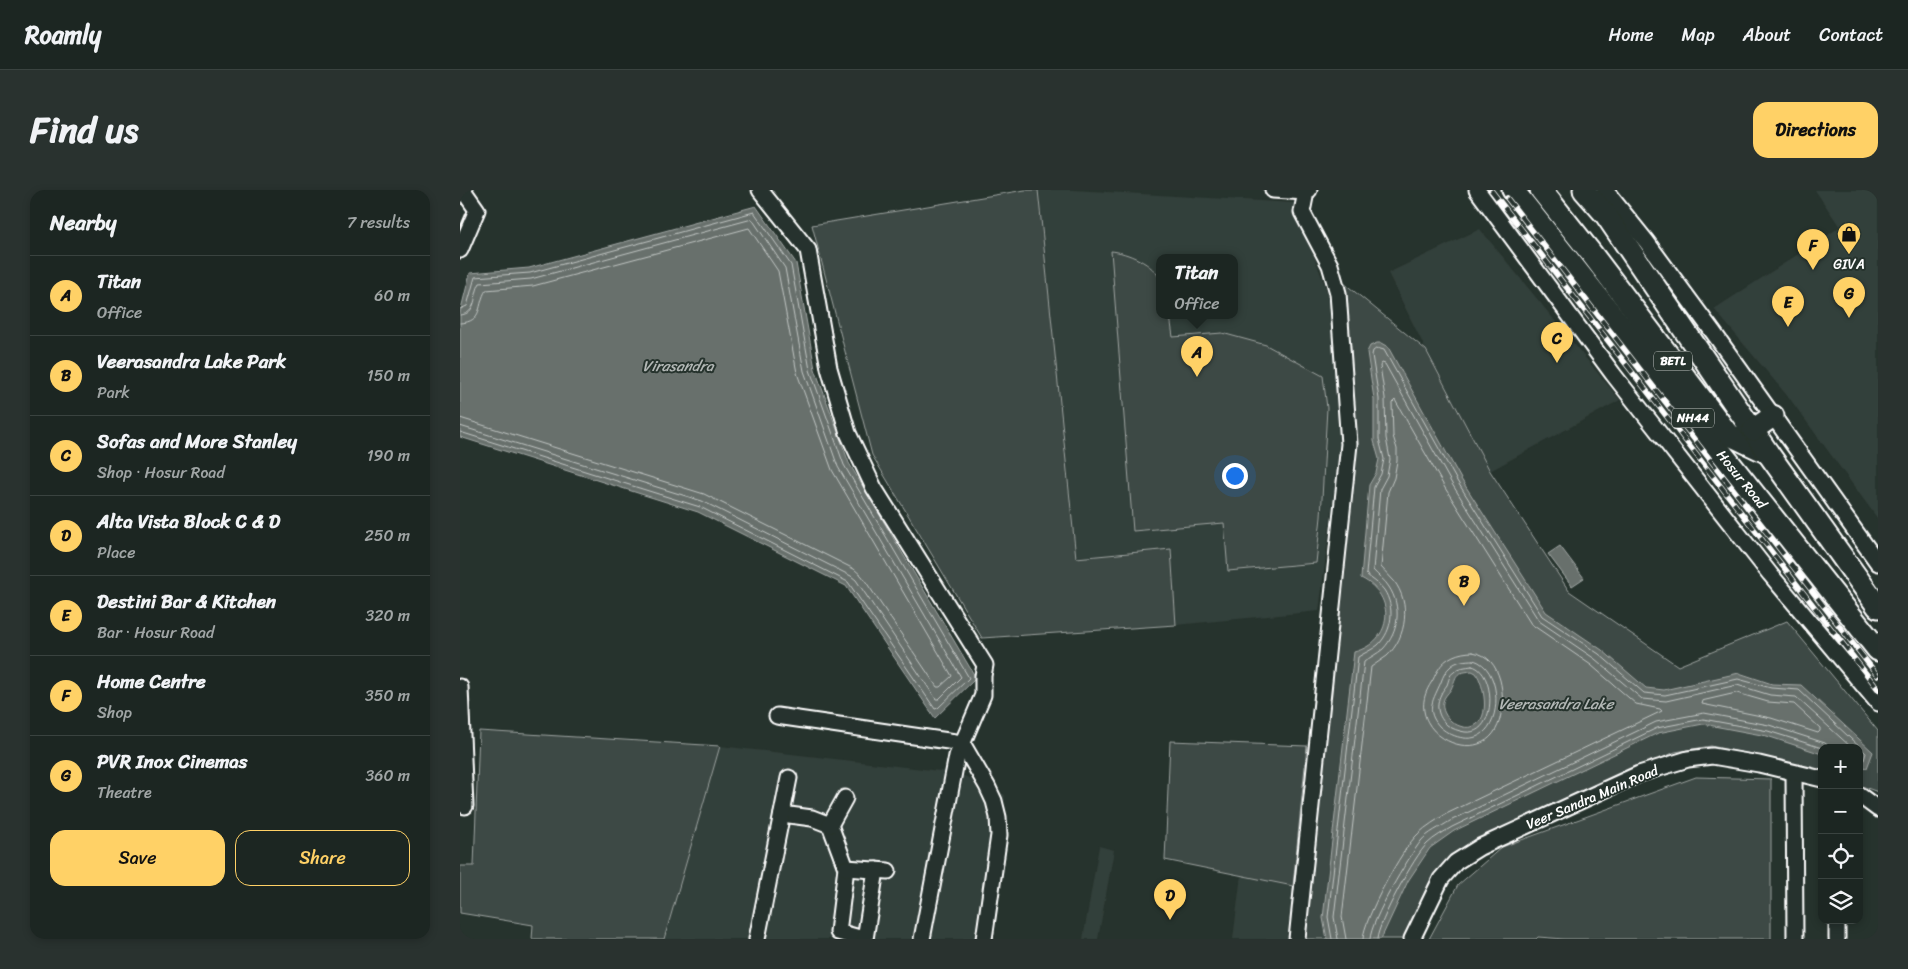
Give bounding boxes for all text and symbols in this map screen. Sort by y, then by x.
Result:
text: Roamly [25,14,101,56]
text: Home [1609,19,1654,51]
text: Map [1682,19,1715,51]
text: About [1743,19,1791,51]
text: Contact [1819,19,1883,51]
text: Find us [30,99,138,161]
button: Directions [1753,102,1878,158]
text: Nearby [50,204,116,242]
text: 7 results [347,208,410,237]
shop icon: GIVA [1836,221,1862,255]
pin: F [1797,229,1829,270]
place label: GIVA [1833,252,1865,277]
popup [1156,254,1238,319]
text: Titan [1174,256,1218,289]
text: Titan [97,265,141,298]
pin: G [1833,277,1865,318]
text: A [61,281,71,310]
text: 60 m [374,281,410,310]
pin: E [1772,286,1804,327]
text: Office [1174,289,1220,318]
text: Office [97,298,142,327]
pin: C [1541,322,1573,363]
pin: A [1181,336,1213,377]
text: Veerasandra Lake Park [97,345,286,378]
road number: BETL [1654,352,1692,370]
water label: Virasandra [643,353,715,379]
text: B [61,361,71,390]
text: 150 m [367,361,410,390]
text: Park [97,378,130,407]
road number: NH44 [1672,408,1714,428]
text: Sofas and More Stanley [97,425,297,458]
text: C [61,441,71,470]
text: 190 m [367,441,410,470]
street label: Hosur Road [1710,444,1774,516]
text: Shop · Hosur Road [97,458,225,487]
your location [1222,463,1248,489]
text: Alta Vista Block C & D [97,505,280,538]
text: D [61,521,71,550]
text: 250 m [364,521,410,550]
text: Place [97,538,136,567]
pin: B [1448,565,1480,606]
text: Destini Bar & Kitchen [97,585,276,618]
text: E [62,601,70,630]
text: 320 m [365,601,410,630]
text: Bar · Hosur Road [97,618,215,647]
text: Home Centre [97,665,206,698]
text: F [62,681,70,710]
text: 350 m [365,681,410,710]
water label: Veerasandra Lake [1498,691,1615,717]
text: Shop [97,698,132,727]
map controls [1818,744,1863,924]
button: + [1818,744,1863,789]
text: PVR Inox Cinemas [97,745,248,778]
street label: Veer Sandra Main Road [1522,758,1664,837]
text: G [61,761,71,790]
text: 360 m [366,761,410,790]
text: Theatre [97,778,152,807]
button: − [1818,789,1863,834]
button: Save [50,830,225,886]
button: Share [235,830,410,886]
button: locate [1818,834,1863,879]
pin: D [1154,879,1186,920]
button: layers [1818,879,1863,924]

